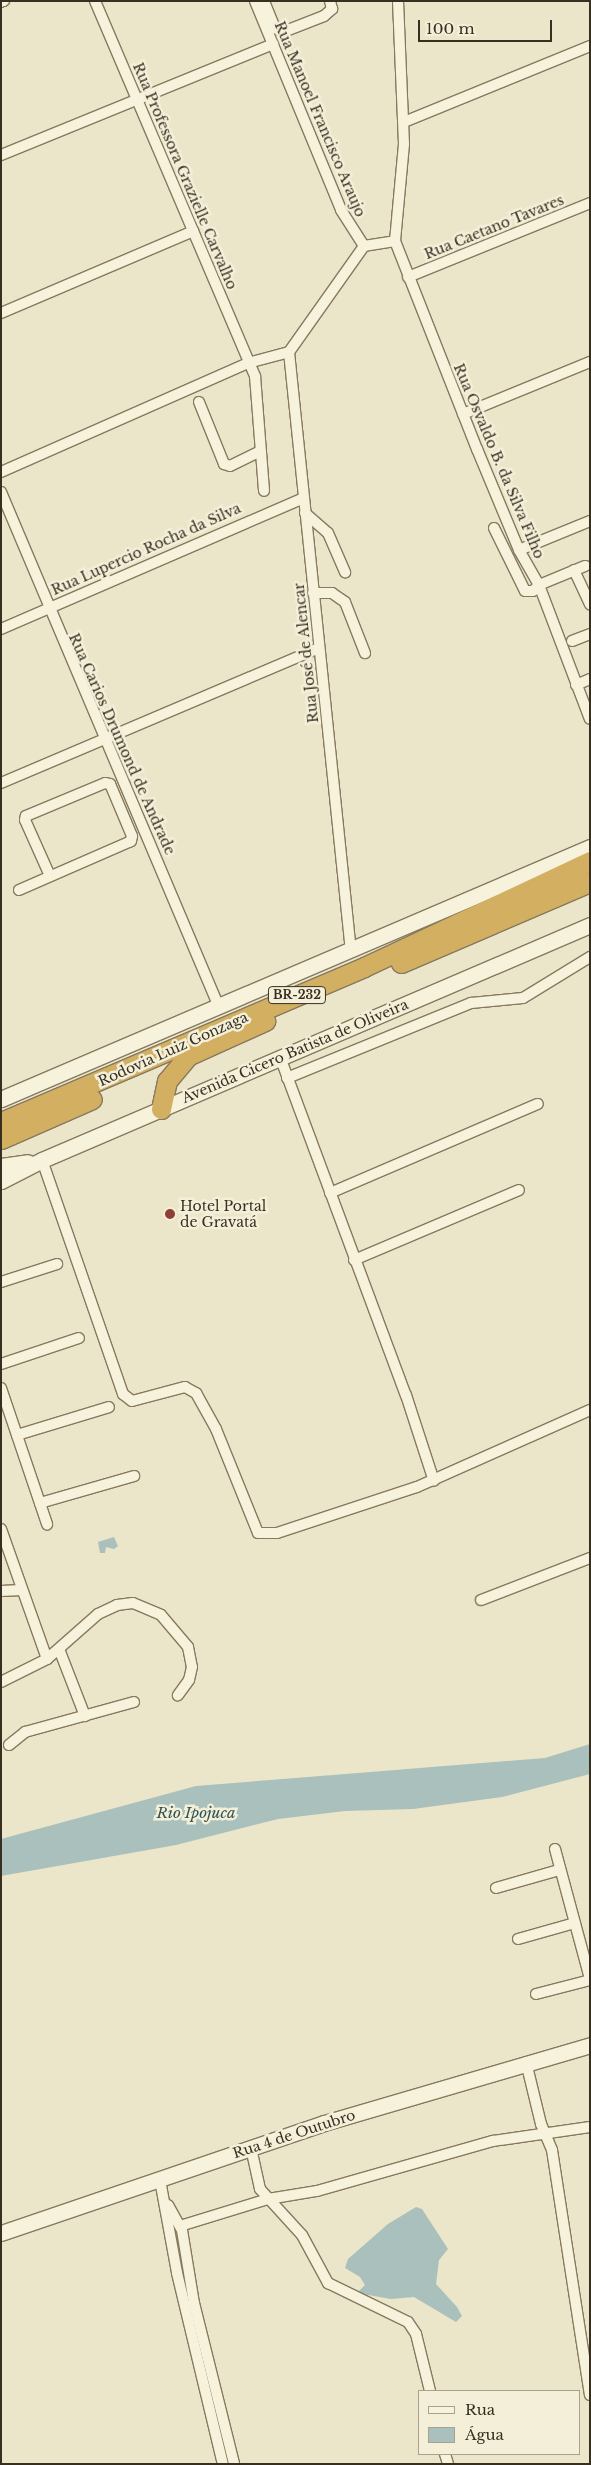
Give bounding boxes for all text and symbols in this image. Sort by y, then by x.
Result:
scale bar [421,10,555,42]
street label: Rua Manoel Francisco Araujo [271,18,369,220]
text: 100 m [426,19,475,38]
street label: Rua Professora Grazielle Carvalho [129,60,241,292]
street label: Rua Caetano Tavares [422,191,566,263]
street label: Rua Osvaldo B. da Silva Filho [450,361,548,561]
street label: Rua Lupercio Rocha da Silva [49,499,243,599]
street label: Rua José de Alencar [290,582,322,724]
street label: Rua Carios Drumond de Andrade [65,630,179,858]
road number: BR-232 [267,986,327,1004]
street label: Avenida Cicero Batista de Oliveira [179,996,411,1106]
street label: Rodovia Luiz Gonzaga [95,1008,251,1090]
place label: Hotel Portal de Gravatá [180,1198,266,1230]
marker: Hotel Portal de Gravatá [164,1208,176,1220]
water label: Rio Ipojuca [156,1804,236,1822]
street label: Rua 4 de Outubro [231,2106,357,2162]
legend [418,2390,581,2455]
text: Rua [465,2400,495,2419]
text: Água [465,2425,504,2444]

